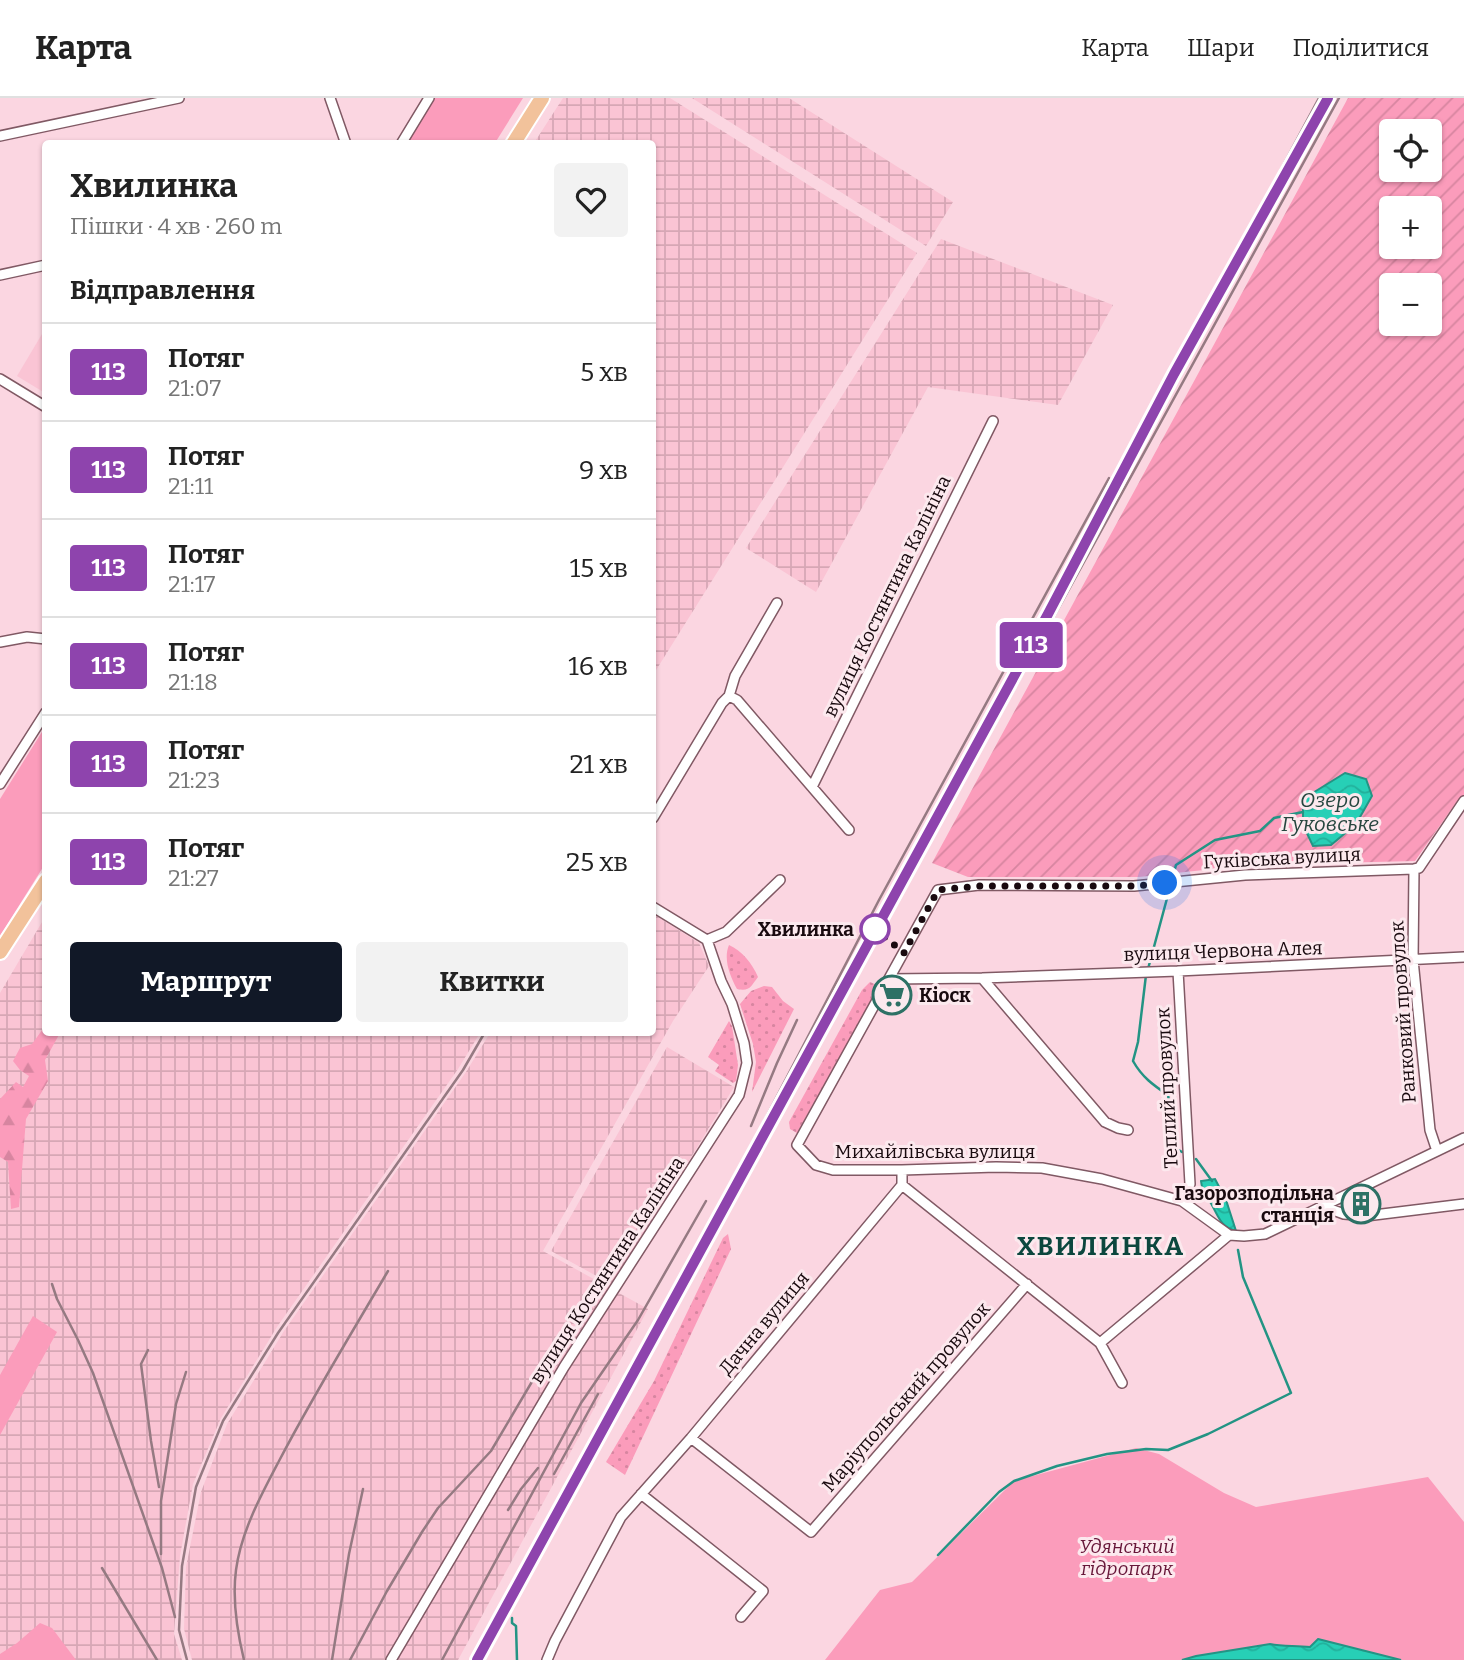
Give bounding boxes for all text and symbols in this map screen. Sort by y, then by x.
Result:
text: Карта [35,28,132,68]
text: Карта [1081,34,1149,62]
text: Шари [1187,34,1255,62]
text: Поділитися [1293,34,1429,62]
map controls [1379,119,1442,336]
button: locate [1379,119,1442,182]
button: heart [554,163,628,237]
text: Хвилинка [70,166,238,206]
button: + [1379,196,1442,259]
text: Пішки · 4 хв · 260 m [70,212,282,240]
button: − [1379,273,1442,336]
text: Відправлення [70,275,255,306]
text: Потяг [168,343,244,374]
text: 5 хв [580,357,628,388]
text: 113 [91,358,126,386]
text: 21:07 [168,374,221,402]
text: Потяг [168,441,244,472]
text: 9 хв [579,455,628,486]
text: 113 [91,456,126,484]
street label: вулиця Костянтина Калініна [818,471,956,721]
text: 21:11 [168,472,213,500]
text: Потяг [168,539,244,570]
text: 15 хв [570,553,628,584]
text: 113 [91,554,126,582]
text: 21:17 [168,570,215,598]
line badge: 113 [991,622,1071,668]
text: 113 [1014,631,1048,659]
text: Потяг [168,637,244,668]
text: 16 хв [568,651,628,682]
text: 113 [91,652,126,680]
text: 21:18 [168,668,218,696]
text: Потяг [168,735,244,766]
text: 21 хв [569,749,628,780]
text: 113 [91,750,126,778]
text: 21:23 [168,766,220,794]
water label: Озеро Гуковське [1281,787,1379,837]
text: Потяг [168,833,244,864]
street label: Гуківська вулиця [1203,842,1361,874]
text: 25 хв [566,847,628,878]
text: 113 [91,848,126,876]
text: 21:27 [168,864,219,892]
your location [1147,865,1182,900]
marker: Хвилинка [860,914,890,944]
place label: Хвилинка [758,918,854,941]
street label: Ранковий провулок [1385,919,1421,1104]
street label: вулиця Червона Алея [1123,936,1323,966]
button: Маршрут [70,942,342,1022]
button: Квитки [356,942,628,1022]
supermarket icon: Кіоск [871,974,913,1016]
place label: Кіоск [919,984,971,1007]
street label: Теплий провулок [1151,1006,1183,1169]
street label: Михайлівська вулиця [835,1140,1035,1163]
street label: вулиця Костянтина Калініна [525,1152,689,1388]
place label: Газорозподільна станція [1175,1182,1334,1227]
building icon: Газорозподільна станція [1340,1183,1382,1225]
district label: ХВИЛИНКА [1017,1231,1185,1262]
street label: Дачна вулиця [714,1267,814,1379]
street label: Маріупольський провулок [817,1297,995,1497]
park label: Удянський гідропарк [1079,1535,1175,1580]

